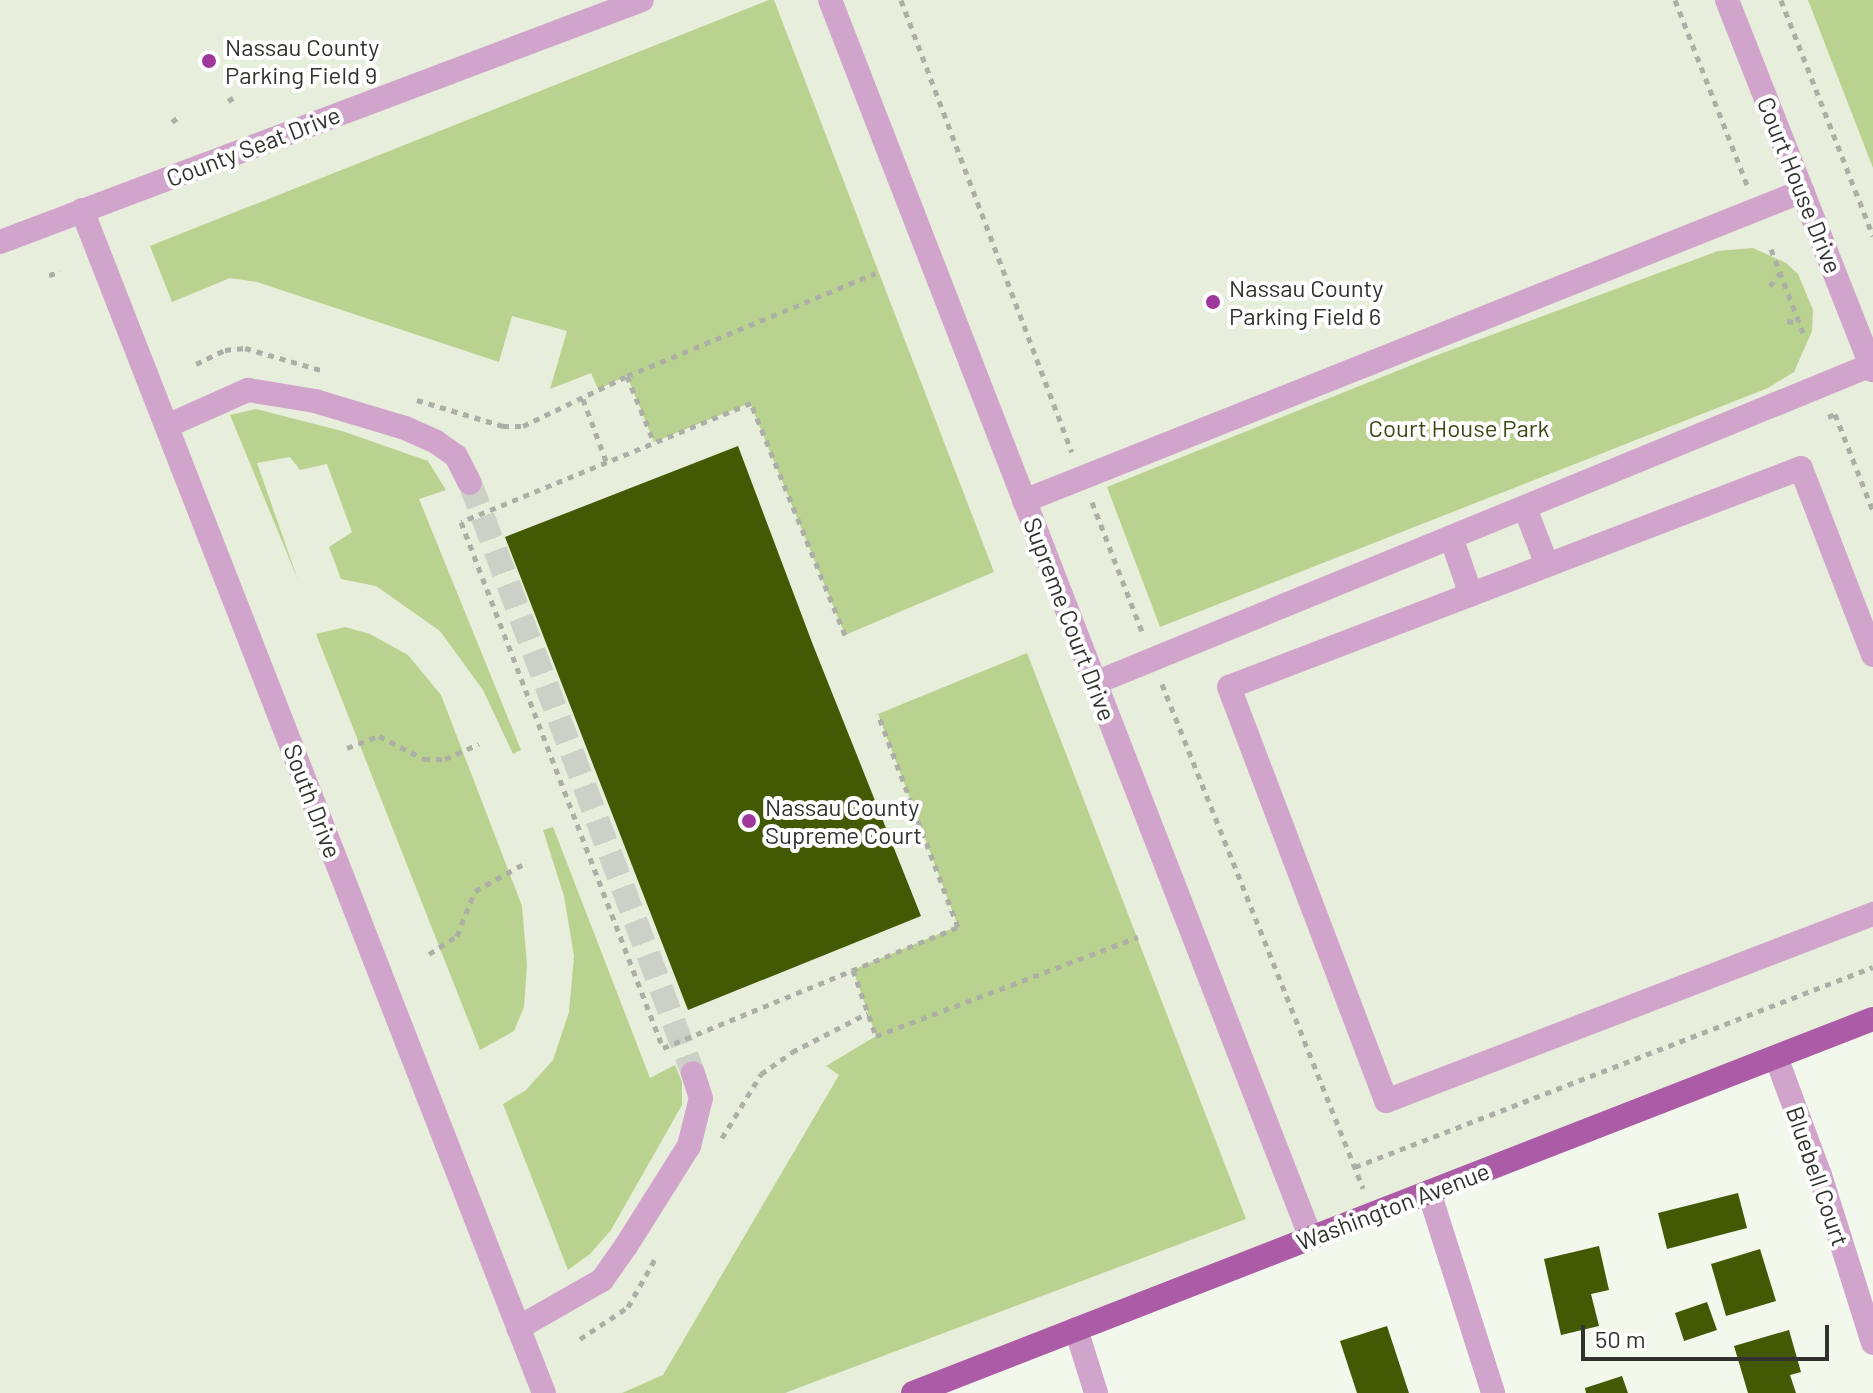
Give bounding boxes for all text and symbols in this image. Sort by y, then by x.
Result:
place label: Nassau County Parking Field 9 [225,33,379,89]
marker: Nassau County Parking Field 9 [200,52,218,70]
street label: Court House Drive [1752,93,1848,277]
street label: County Seat Drive [162,100,344,192]
place label: Nassau County Parking Field 6 [1229,274,1383,330]
marker: Nassau County Parking Field 6 [1204,293,1222,311]
park label: Court House Park [1368,414,1550,442]
street label: Supreme Court Drive [1018,513,1122,725]
street label: South Drive [278,740,348,862]
place label: Nassau County Supreme Court [765,793,922,849]
marker: Nassau County Supreme Court [740,812,758,830]
street label: Bluebell Court [1781,1102,1855,1250]
street label: Washington Avenue [1293,1156,1493,1256]
scale bar [1585,1309,1833,1359]
text: 50 m [1595,1324,1646,1353]

